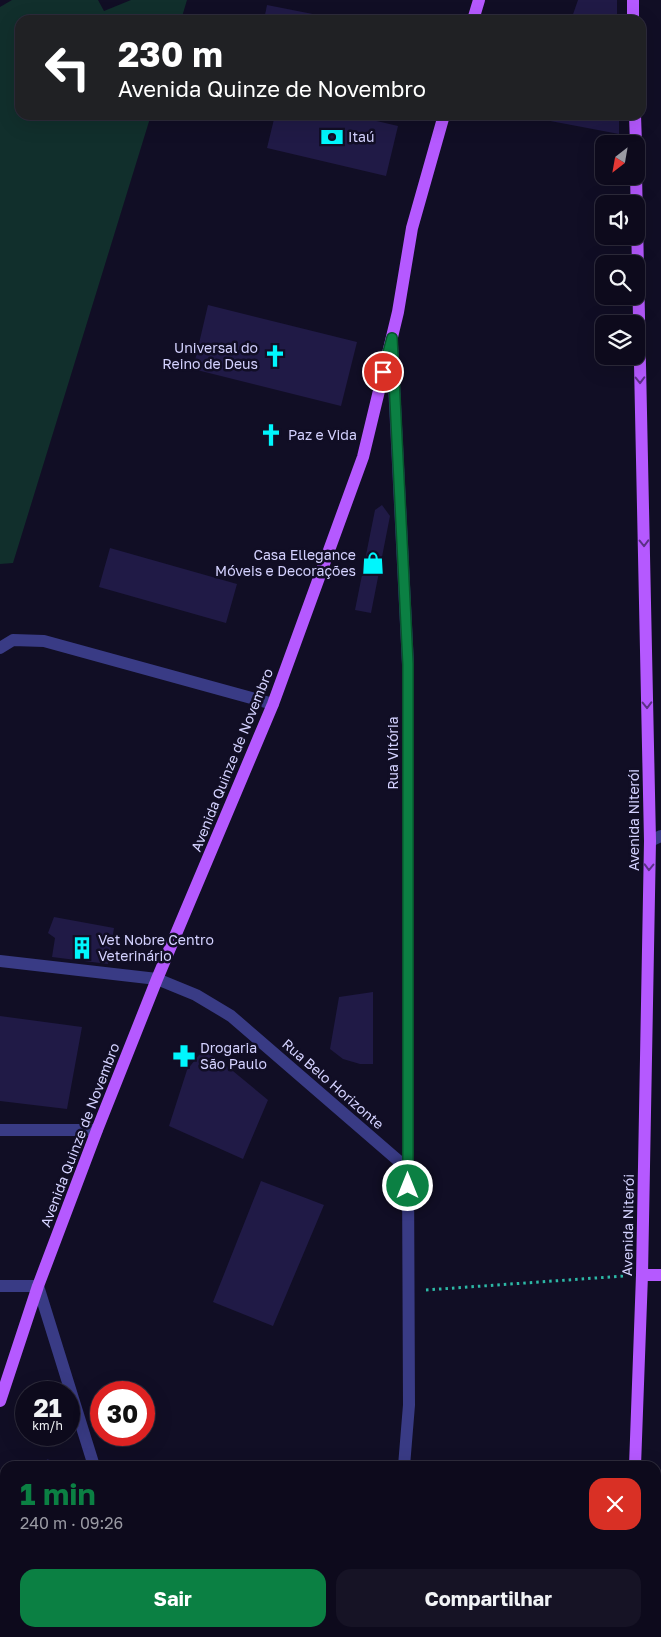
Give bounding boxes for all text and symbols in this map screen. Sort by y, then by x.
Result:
text: 230 m [118,33,223,75]
icon: left [35,35,100,100]
text: Avenida Quinze de Novembro [118,75,426,102]
bank icon: Itaú [319,124,345,150]
place label: Itaú [348,128,374,145]
north arrow [595,135,645,185]
map controls [595,135,645,365]
button: sound [595,195,645,245]
button: search [595,255,645,305]
button: layers [595,315,645,365]
place label: Universal do Reino de Deus [162,339,258,372]
church icon: Universal do Reino de Deus [262,343,288,369]
pin [362,351,404,393]
icon: arrive [369,358,397,386]
one-way arrow [635,376,646,384]
church icon: Paz e Vida [258,422,284,448]
place label: Paz e Vida [288,426,357,443]
one-way arrow [639,539,649,547]
place label: Casa Ellegance Móveis e Decorações [215,546,356,579]
shop icon: Casa Ellegance Móveis e Decorações [360,550,386,576]
street label: Avenida Quinze de Novembro [187,666,276,854]
one-way arrow [642,702,652,709]
street label: Rua Vitória [384,716,401,790]
street label: Avenida Niterói [625,769,642,871]
one-way arrow [644,864,654,872]
place label: Vet Nobre Centro Veterinário [98,931,214,964]
building icon: Vet Nobre Centro Veterinário [69,935,95,961]
street label: Rua Belo Horizonte [279,1035,388,1132]
place label: Drogaria São Paulo [200,1039,267,1072]
street label: Avenida Quinze de Novembro [36,1040,123,1229]
pharmacy icon: Drogaria São Paulo [171,1043,197,1069]
position arrow [381,1159,433,1211]
street label: Avenida Niterói [618,1174,637,1276]
speed limit sign: 30 [90,1381,155,1446]
text: 21 [33,1392,62,1423]
text: km/h [32,1418,63,1433]
text: 1 min [20,1476,96,1512]
button: close [589,1478,641,1530]
text: 240 m · 09:26 [20,1513,123,1533]
button: Sair [20,1569,326,1627]
button: Compartilhar [336,1569,641,1627]

